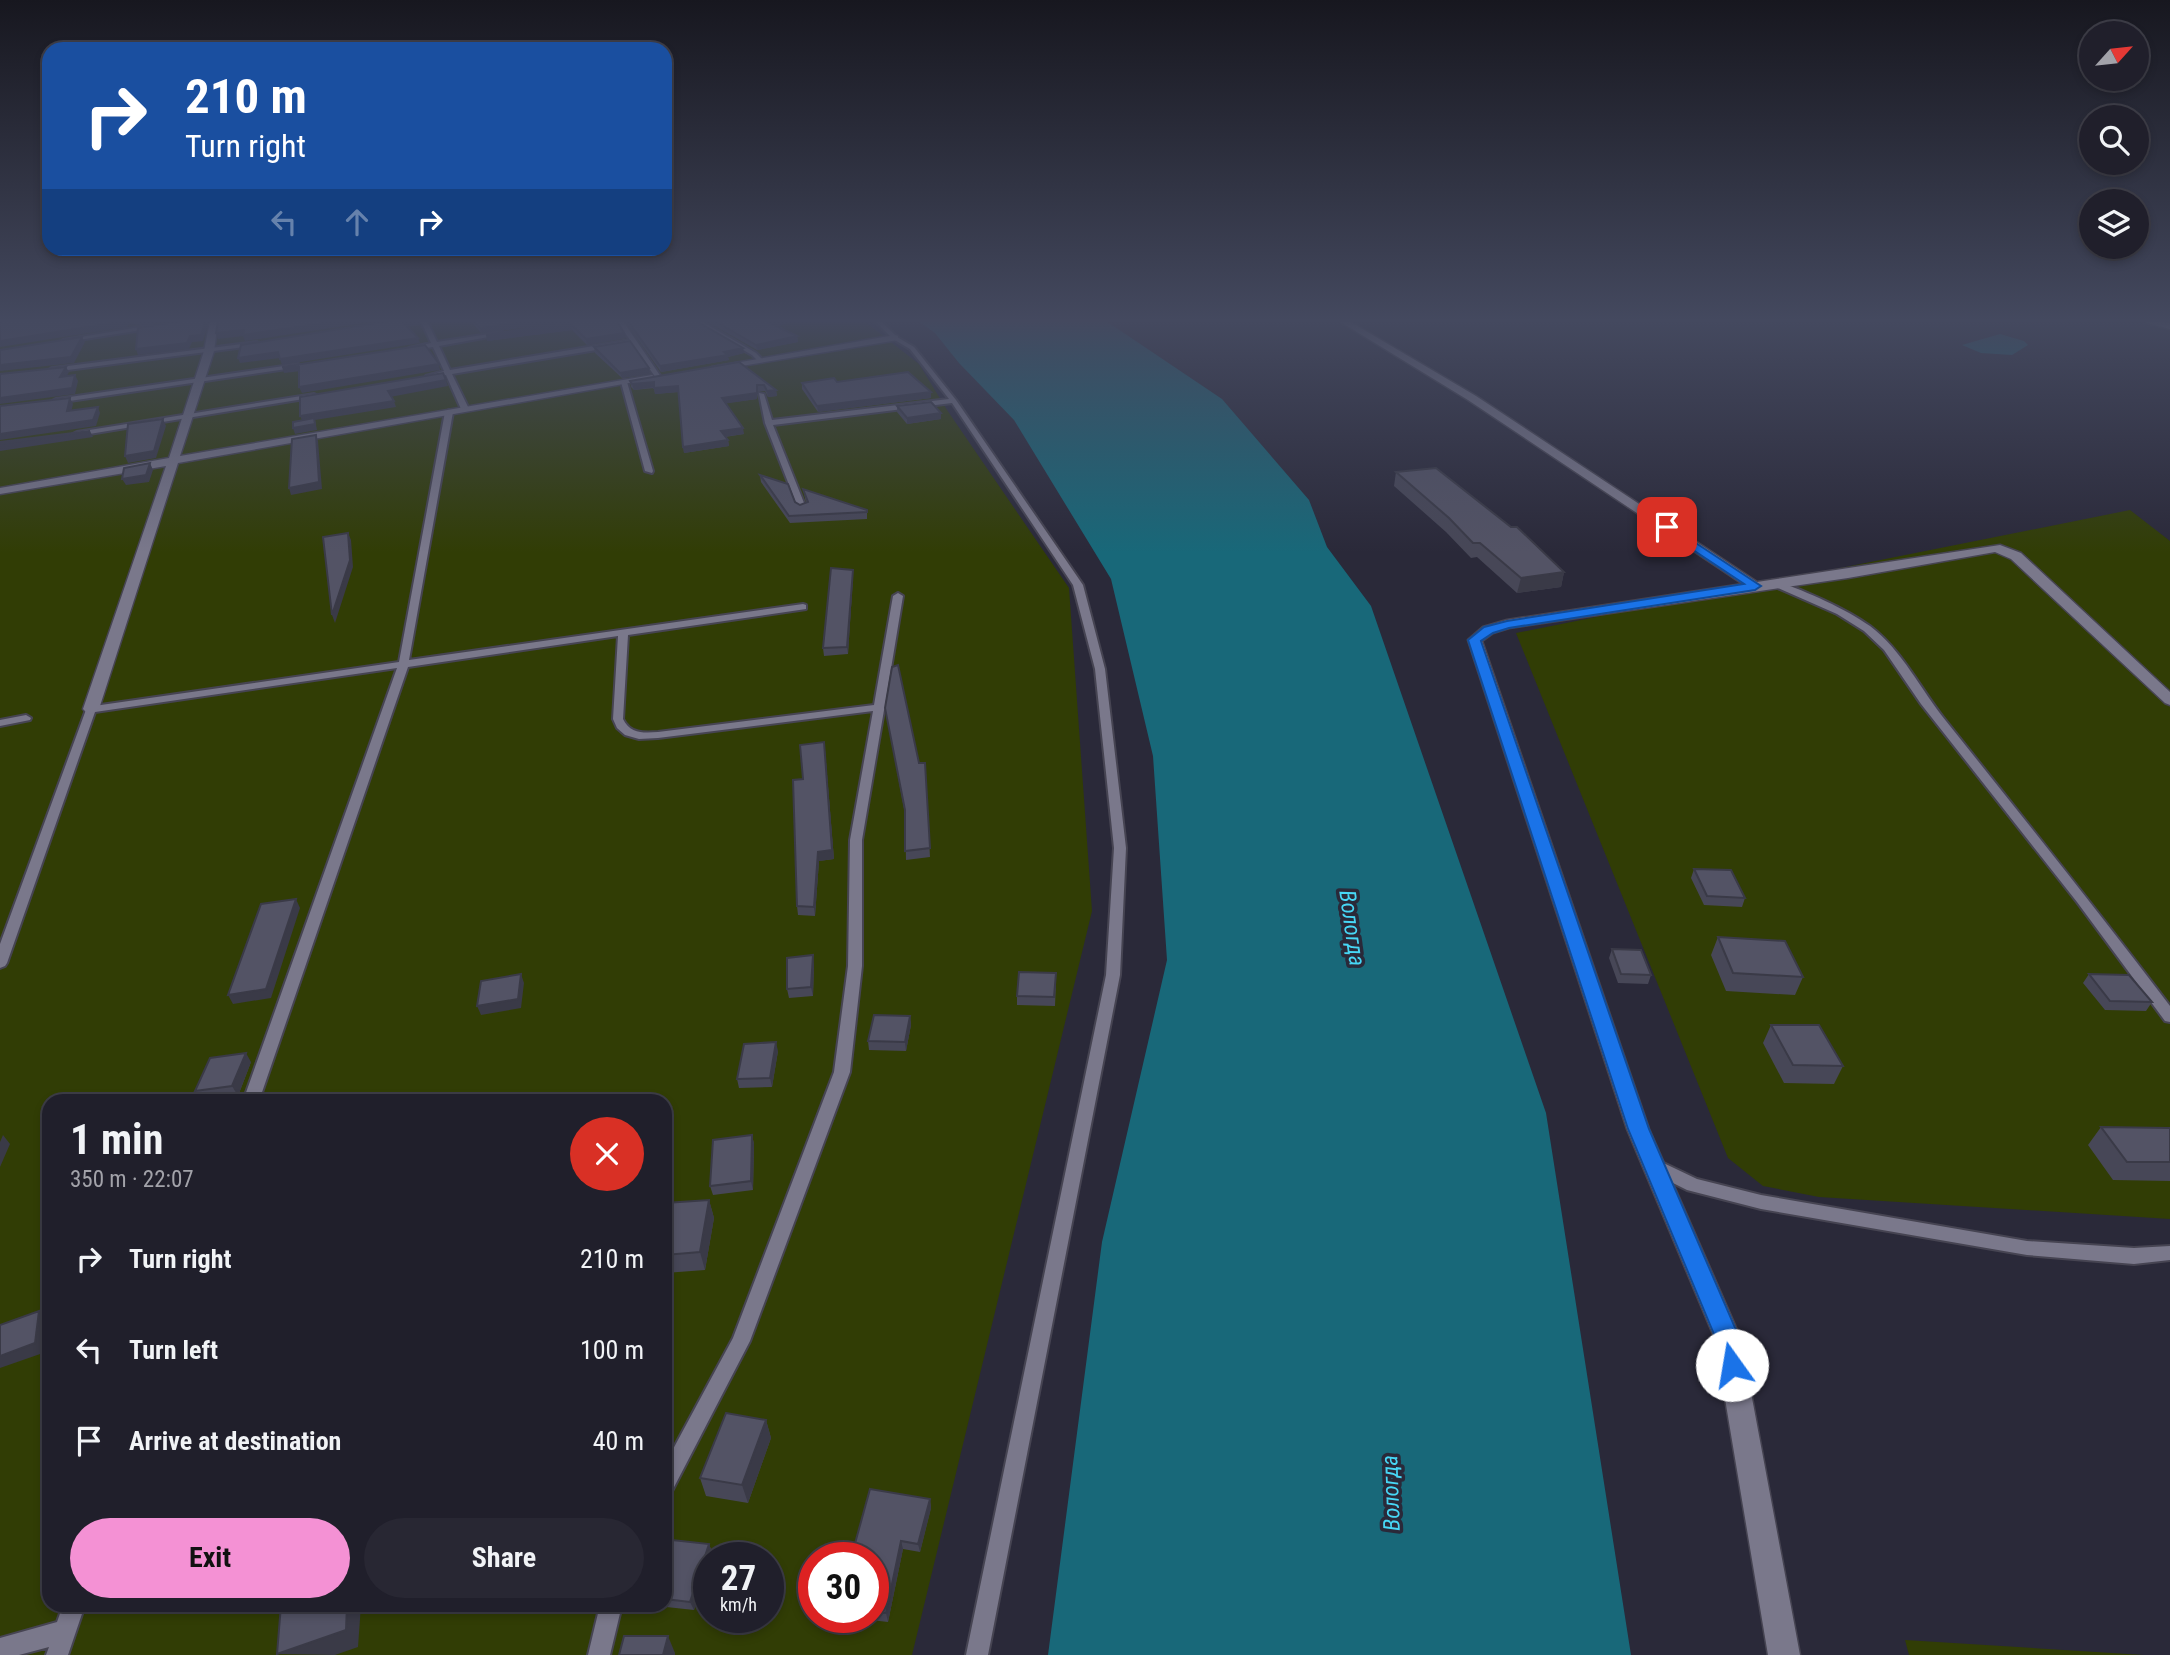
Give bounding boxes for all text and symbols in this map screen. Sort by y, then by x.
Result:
north arrow [2079,21,2149,91]
map controls [2079,21,2149,259]
text: 210 m [185,68,307,125]
icon: right [70,70,161,161]
button: search [2079,105,2149,175]
text: Turn right [185,127,306,165]
button: layers [2079,189,2149,259]
icon: left [265,203,303,241]
icon: ahead [338,203,376,241]
icon: right [411,203,449,241]
pin [1637,497,1697,557]
icon: arrive [1648,508,1686,546]
water label: Вологда [1333,888,1371,968]
text: 1 min [70,1115,163,1164]
button: close [570,1117,644,1191]
text: 350 m · 22:07 [70,1166,194,1193]
icon: right [70,1240,108,1278]
text: Turn right [129,1244,231,1274]
text: 210 m [580,1244,644,1274]
position arrow [1695,1328,1769,1402]
icon: left [70,1331,108,1369]
text: Turn left [129,1335,218,1365]
text: 100 m [580,1335,644,1365]
icon: arrive [70,1422,108,1460]
text: Arrive at destination [129,1426,341,1456]
text: 40 m [593,1426,644,1456]
water label: Вологда [1376,1454,1406,1532]
button: Exit [70,1518,350,1598]
button: Share [364,1518,644,1598]
speed limit sign: 30 [798,1542,889,1633]
text: 27 [721,1558,756,1599]
text: km/h [720,1594,757,1615]

